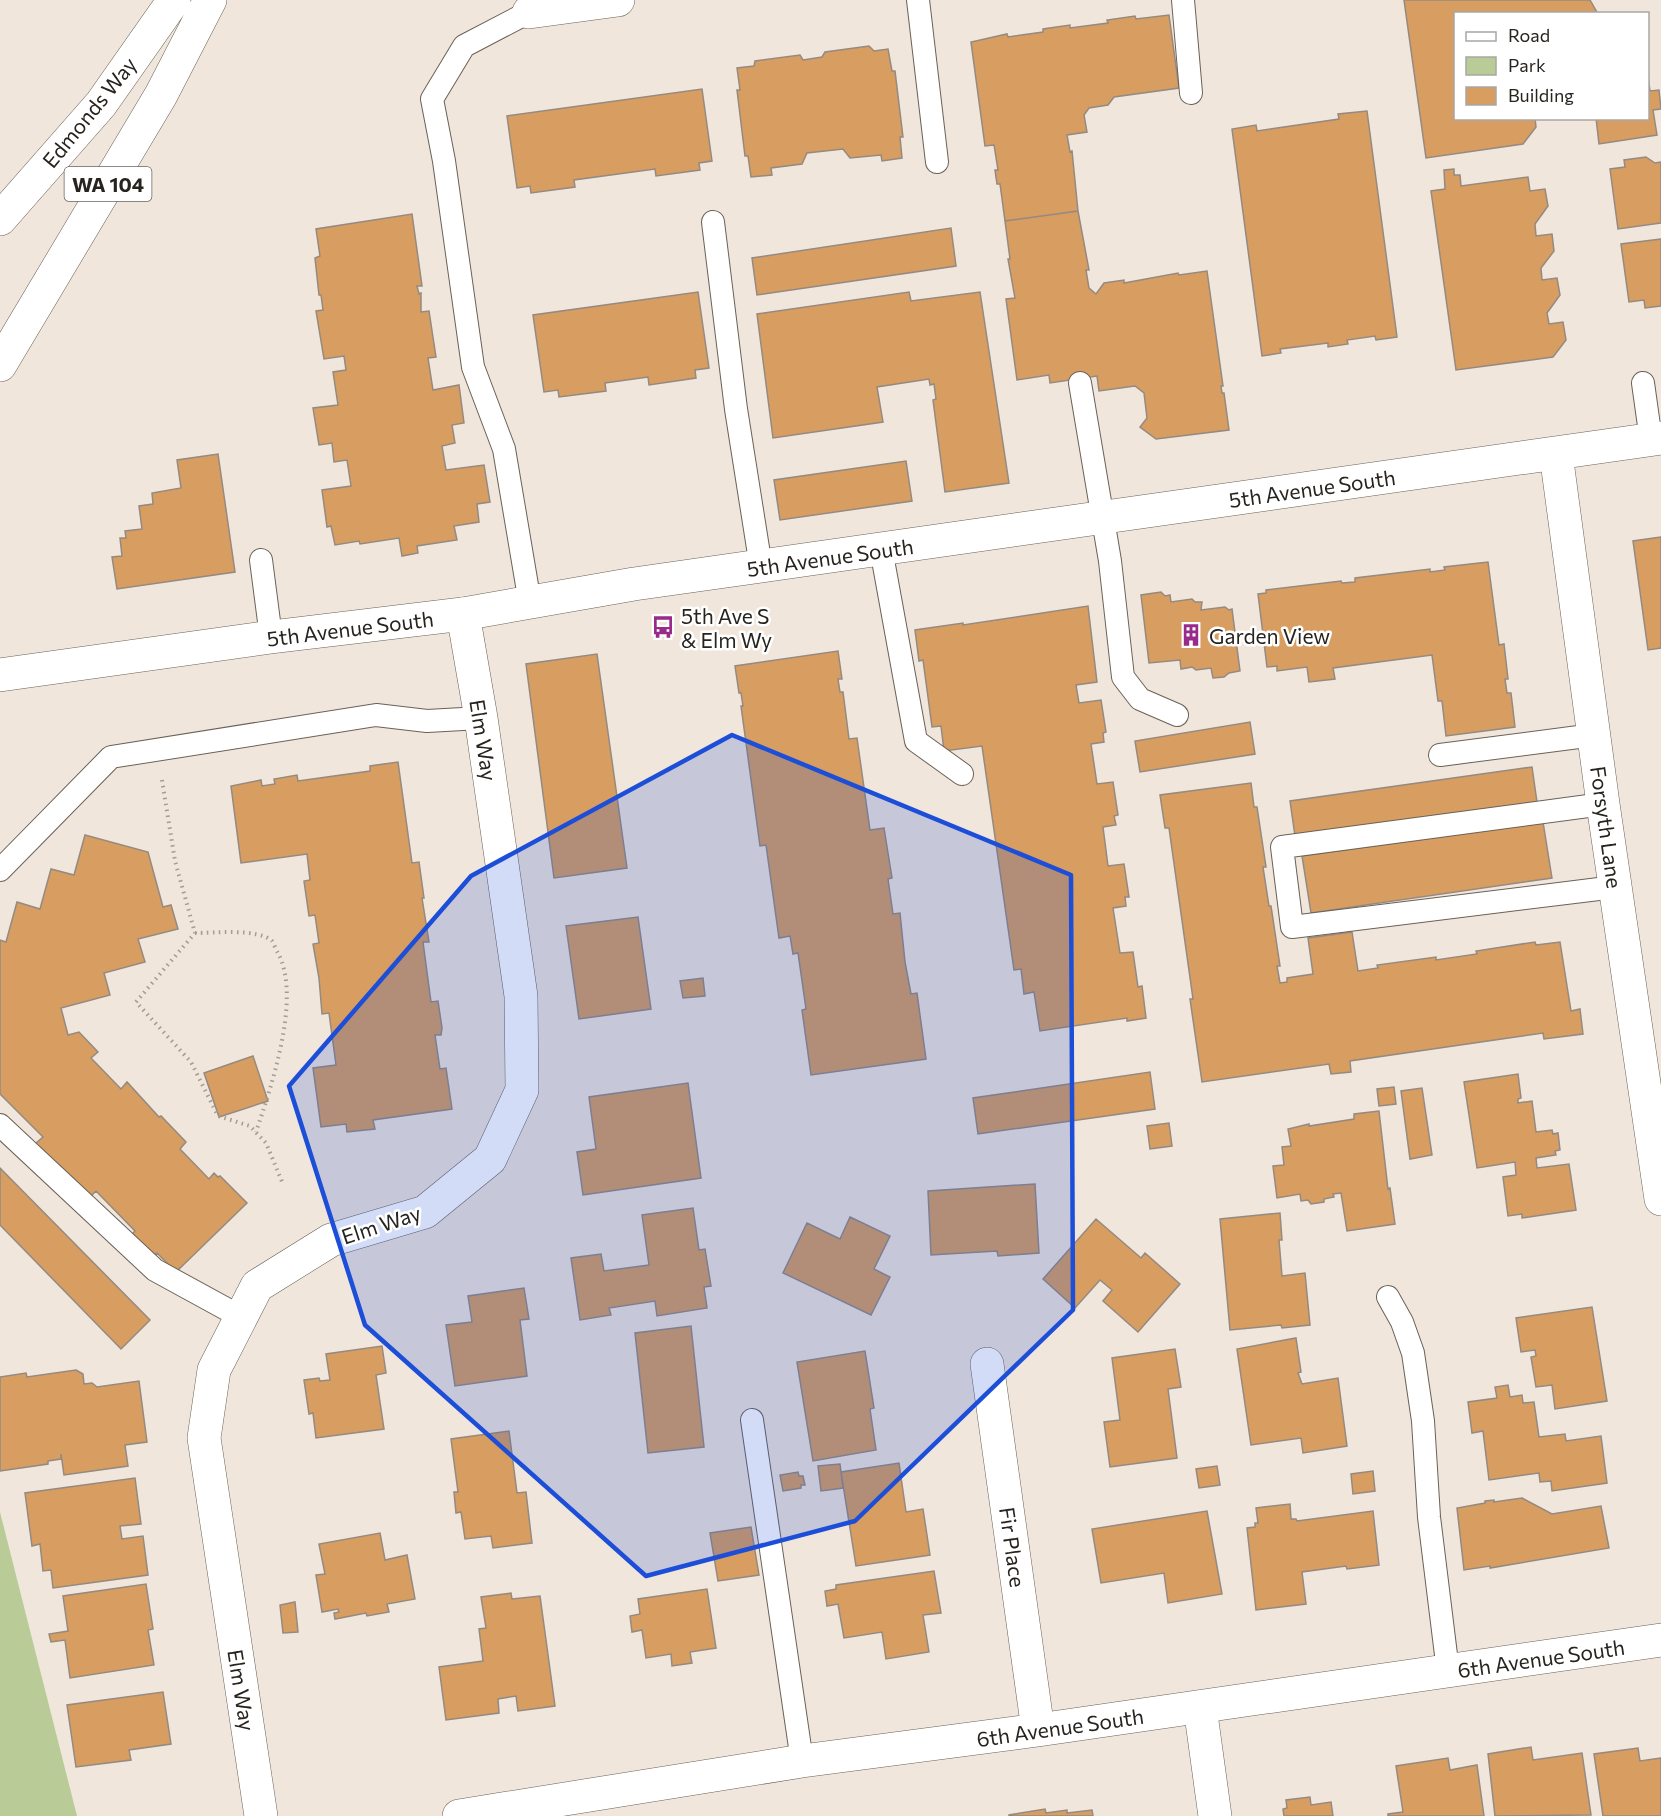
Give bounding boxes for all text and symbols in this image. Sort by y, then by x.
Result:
legend [1454,12,1649,120]
text: Road [1508,24,1550,46]
street label: Edmonds Way [37,52,141,172]
text: Park [1508,54,1546,76]
text: Building [1508,84,1574,106]
road number: WA 104 [64,167,152,201]
street label: 5th Avenue South [1227,464,1397,512]
street label: 5th Avenue South [745,533,915,581]
place label: 5th Ave S & Elm Wy [681,603,772,652]
street label: 5th Avenue South [265,605,435,651]
bus stop icon: 5th Ave S & Elm Wy [650,614,676,640]
building icon: Garden View [1178,622,1204,648]
place label: Garden View [1209,623,1330,648]
street label: Elm Way [465,698,503,783]
street label: Forsyth Lane [1586,764,1628,890]
street label: Elm Way [338,1199,424,1249]
street label: Fir Place [995,1505,1031,1589]
street label: 6th Avenue South [1456,1634,1626,1682]
street label: Elm Way [223,1648,261,1733]
street label: 6th Avenue South [975,1703,1145,1751]

